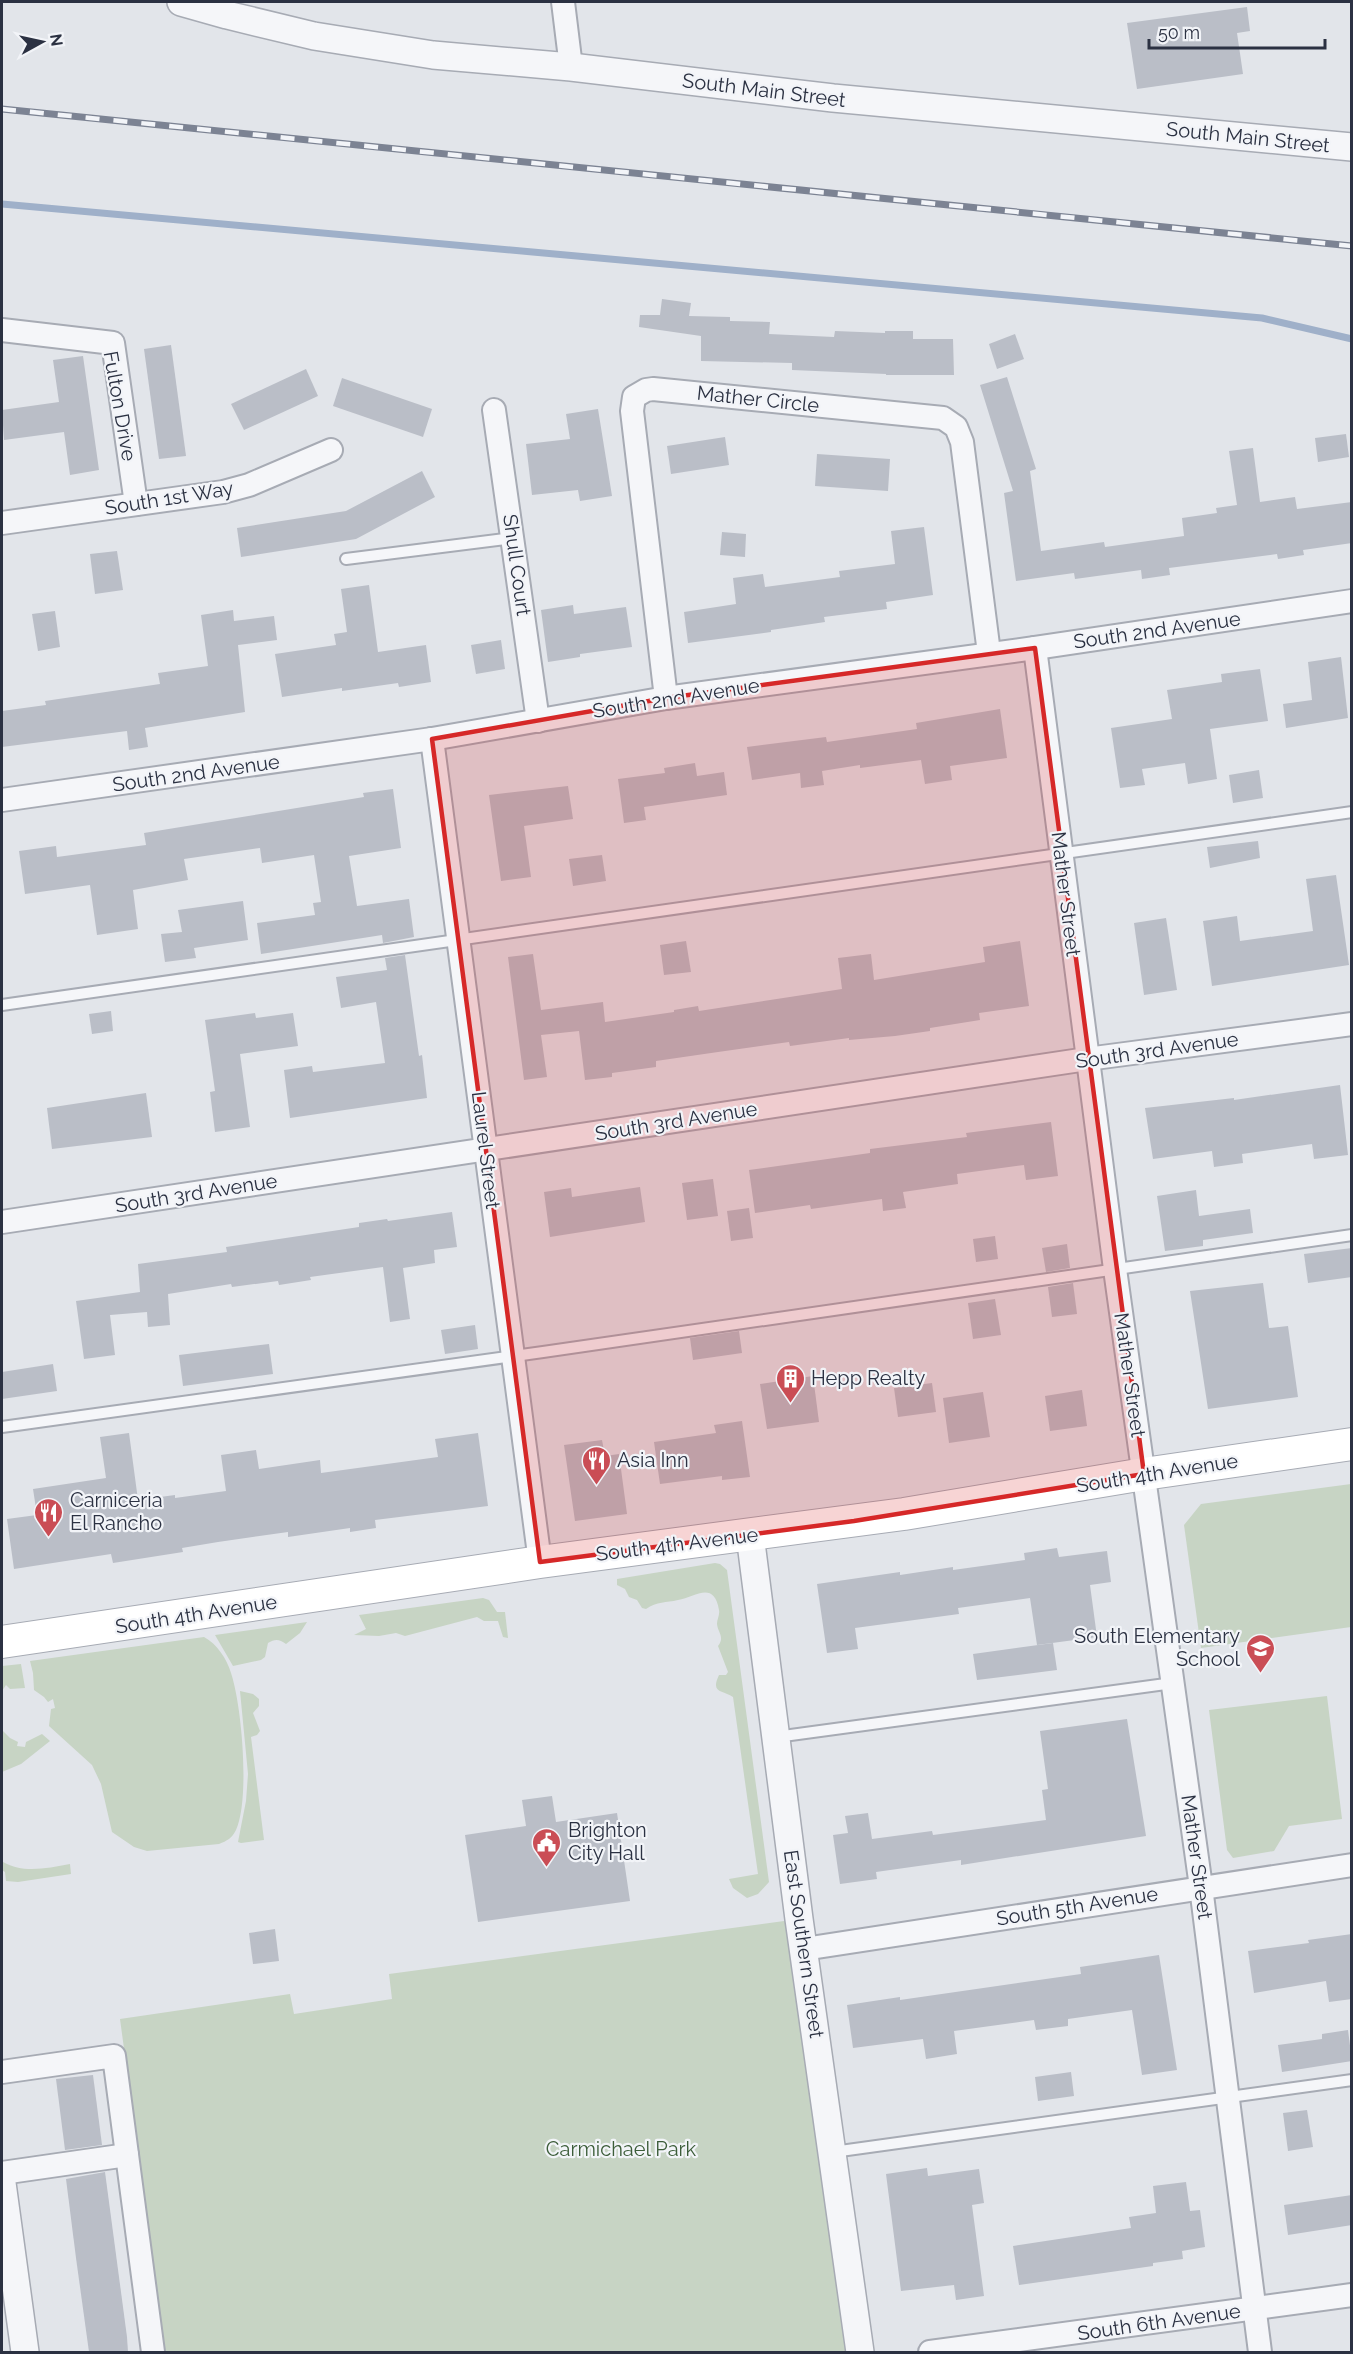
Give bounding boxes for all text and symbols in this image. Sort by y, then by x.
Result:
north arrow [12,12,72,72]
scale bar [1149,12,1324,50]
text: 50 m [1158,22,1200,43]
text: N [46,33,67,47]
street label: South Main Street [681,68,847,112]
street label: South Main Street [1165,116,1331,158]
street label: Fulton Drive [99,349,142,463]
street label: Mather Circle [696,381,821,417]
street label: South 1st Way [103,476,235,520]
street label: Shull Court [498,513,536,618]
street label: South 2nd Avenue [1072,606,1242,654]
street label: South 2nd Avenue [591,673,761,723]
street label: South 2nd Avenue [111,749,281,797]
street label: Mather Street [1046,830,1086,958]
street label: South 3rd Avenue [1074,1027,1240,1073]
street label: Laurel Street [467,1090,505,1210]
street label: South 3rd Avenue [593,1096,759,1146]
street label: South 3rd Avenue [113,1168,279,1218]
street label: Mather Street [1109,1311,1151,1439]
building icon: Hepp Realty [774,1362,806,1404]
place label: Hepp Realty [811,1366,926,1390]
restaurant icon: Asia Inn [580,1444,612,1486]
place label: Asia Inn [617,1448,689,1472]
street label: South 4th Avenue [1074,1448,1240,1498]
place label: Carniceria El Rancho [70,1488,163,1535]
restaurant icon: Carniceria El Rancho [33,1496,65,1538]
street label: South 4th Avenue [594,1522,760,1566]
street label: South 4th Avenue [113,1589,279,1639]
place label: South Elementary School [1074,1624,1241,1671]
school or university icon: South Elementary School [1245,1632,1277,1674]
street label: Mather Street [1176,1793,1218,1921]
place label: Brighton City Hall [568,1818,647,1865]
public building icon: Brighton City Hall [531,1826,563,1868]
street label: East Southern Street [779,1848,829,2040]
street label: South 5th Avenue [994,1881,1160,1931]
park label: Carmichael Park [546,2137,697,2161]
street label: South 6th Avenue [1076,2299,1242,2345]

